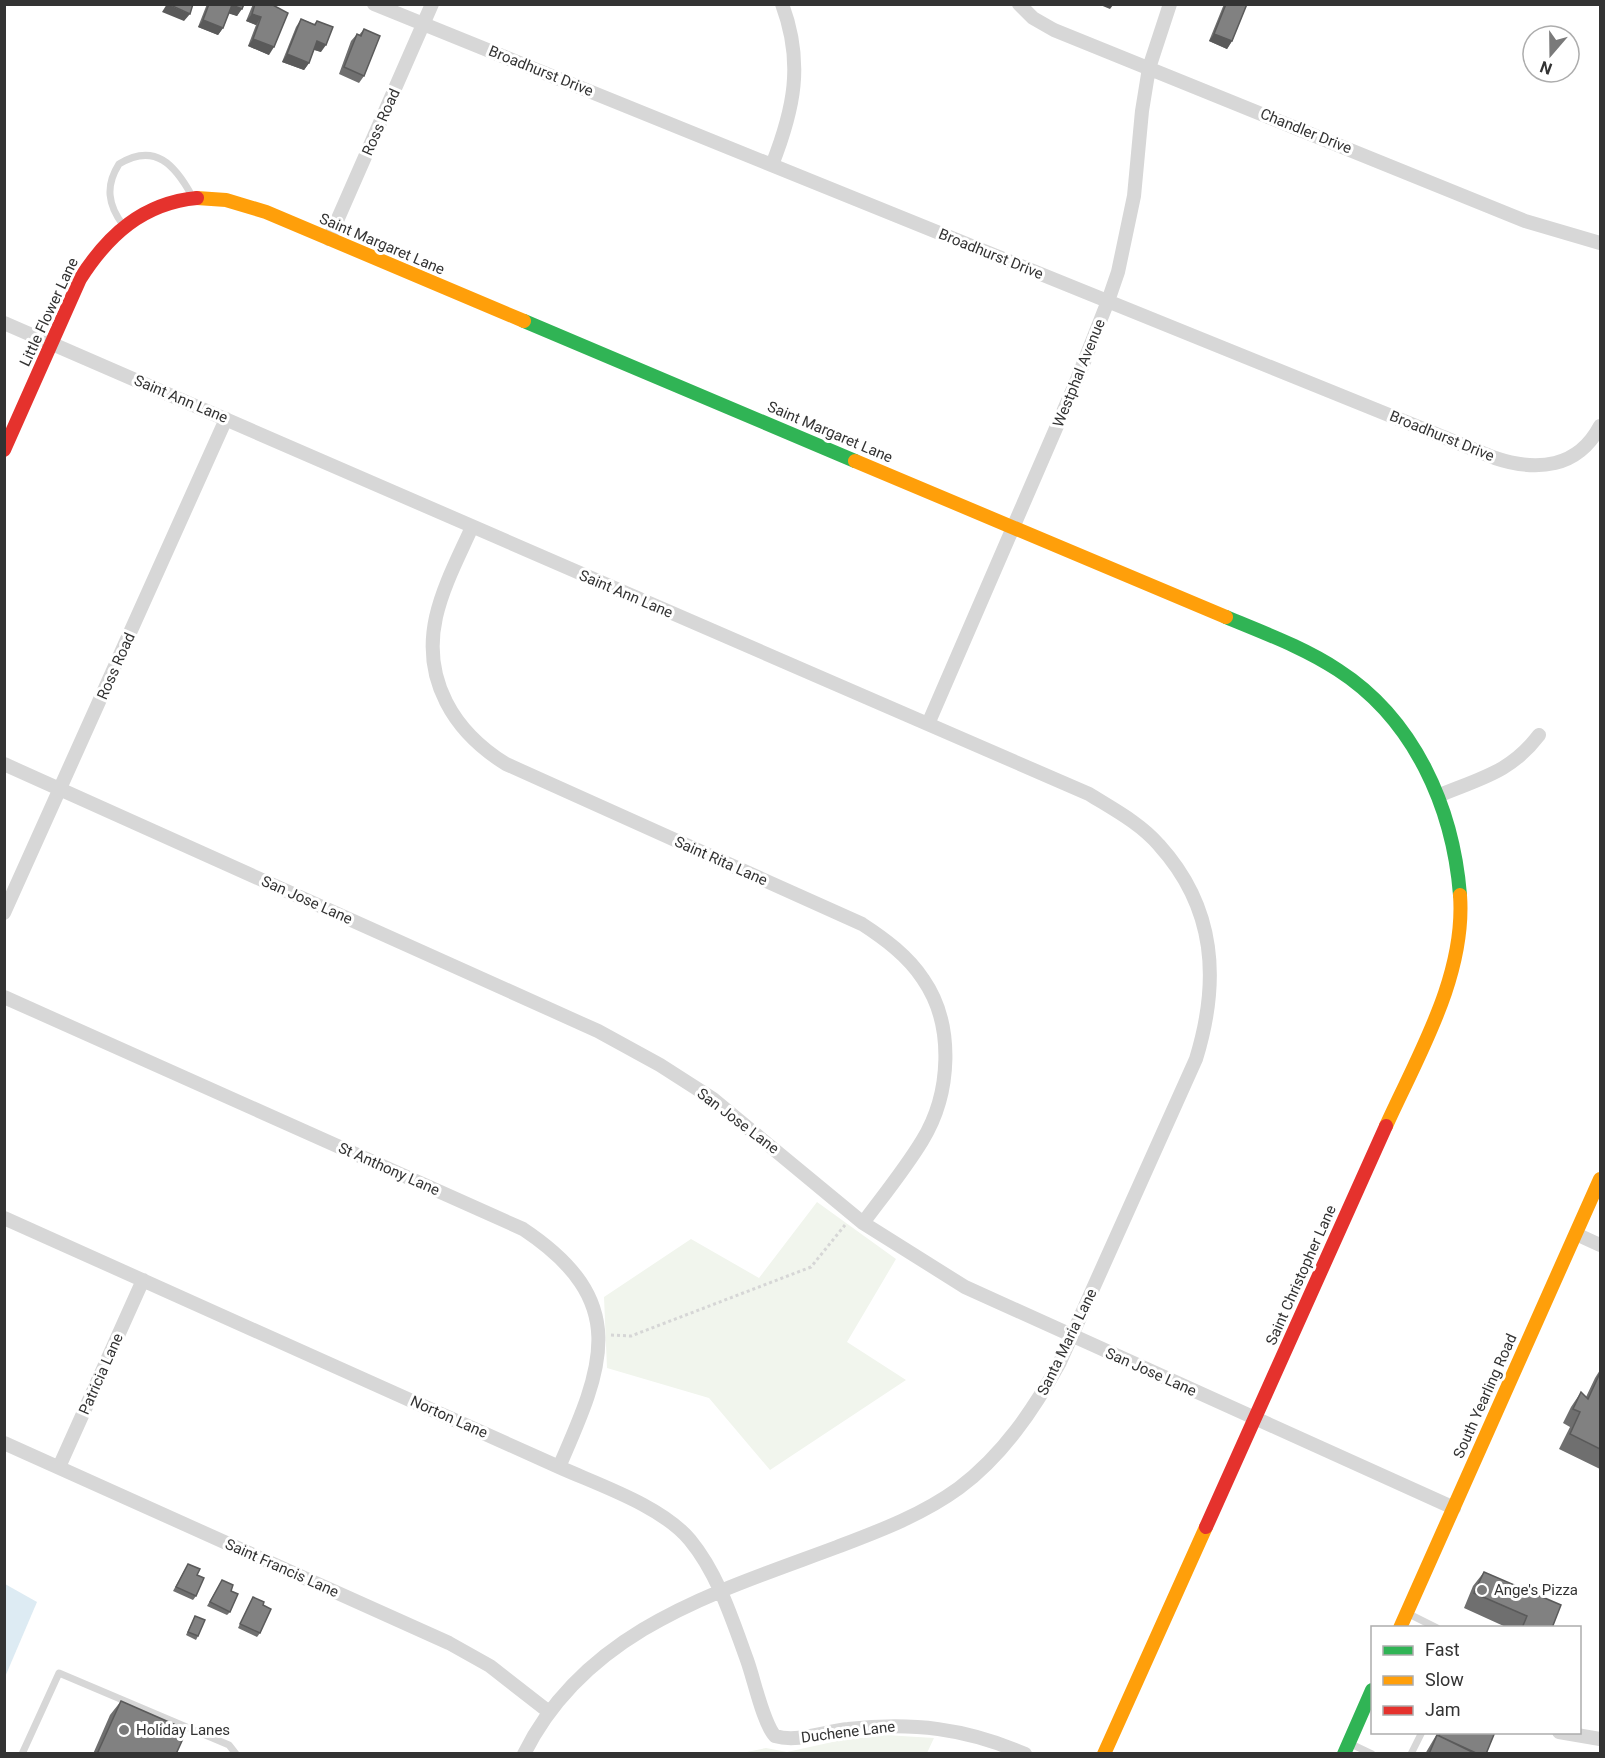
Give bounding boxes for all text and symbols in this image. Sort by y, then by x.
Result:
north arrow [1521,24,1581,84]
street label: Broadhurst Drive [486,42,596,100]
text: N [1537,57,1555,78]
street label: Ross Road [358,86,404,158]
street label: Chandler Drive [1258,104,1354,158]
street label: Saint Margaret Lane [317,209,447,279]
street label: Broadhurst Drive [936,225,1046,283]
street label: Little Flower Lane [16,255,82,369]
street label: Westphal Avenue [1049,316,1109,430]
street label: Saint Ann Lane [131,371,231,427]
street label: Saint Margaret Lane [765,397,895,467]
street label: Broadhurst Drive [1387,407,1497,465]
street label: Saint Ann Lane [576,566,676,622]
street label: Ross Road [93,630,139,702]
street label: Saint Rita Lane [672,832,770,890]
street label: San Jose Lane [259,872,355,928]
street label: San Jose Lane [694,1084,783,1158]
street label: St Anthony Lane [336,1139,442,1199]
street label: Saint Christopher Lane [1262,1202,1340,1348]
street label: Santa Maria Lane [1033,1286,1101,1398]
street label: Patricia Lane [75,1331,127,1417]
street label: South Yearling Road [1449,1331,1521,1461]
street label: San Jose Lane [1103,1344,1199,1400]
street label: Norton Lane [408,1392,490,1442]
street label: Saint Francis Lane [222,1535,342,1601]
place label: Ange's Pizza [1494,1581,1578,1599]
marker: Ange's Pizza [1475,1583,1489,1597]
legend [1371,1626,1581,1734]
text: Fast [1425,1639,1460,1660]
text: Slow [1425,1669,1464,1690]
text: Jam [1425,1699,1461,1720]
street label: Duchene Lane [800,1717,896,1747]
place label: Holiday Lanes [136,1721,230,1739]
marker: Holiday Lanes [117,1723,131,1737]

